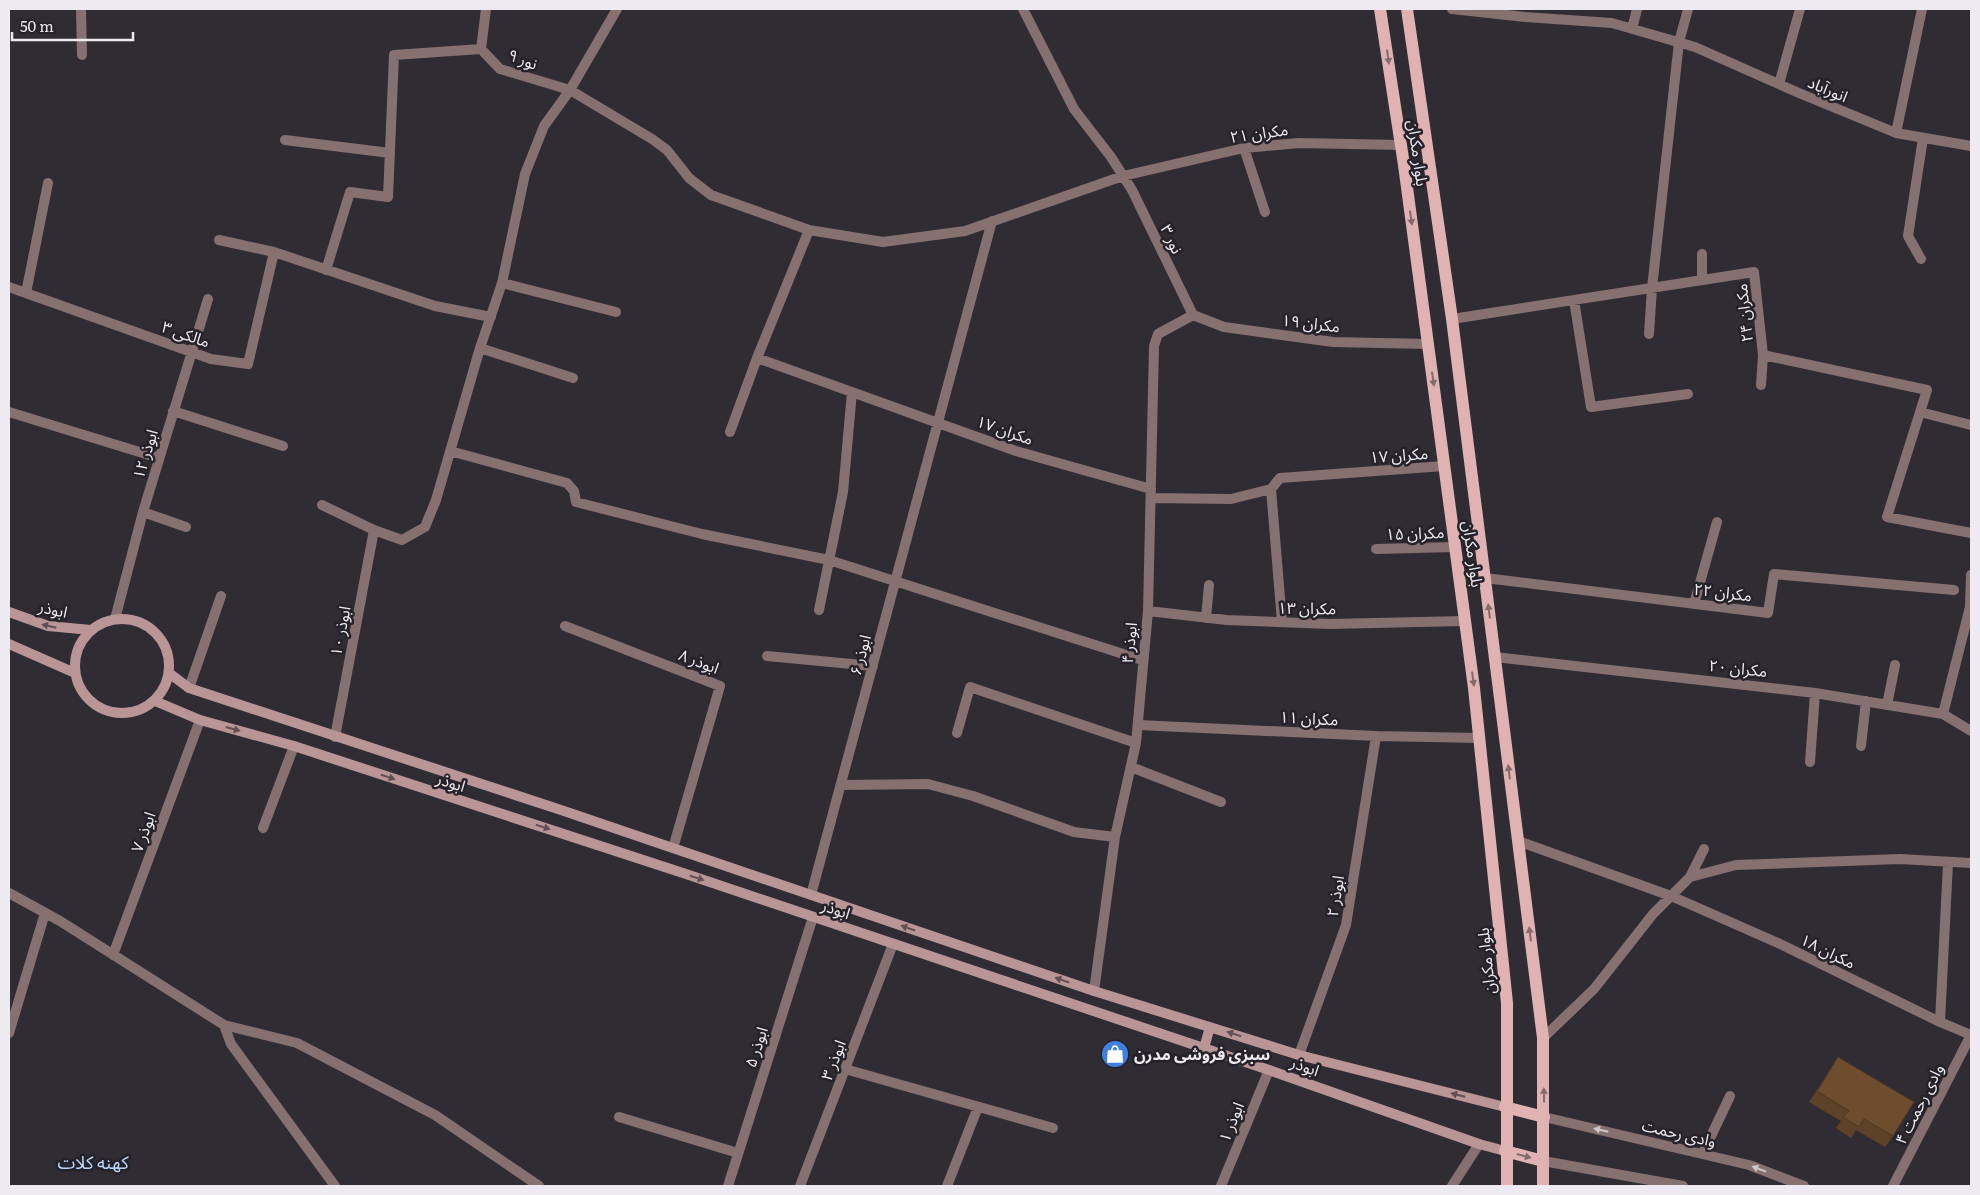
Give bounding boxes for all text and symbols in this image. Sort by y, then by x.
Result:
scale bar [12,10,134,42]
text: 50 m [20,14,54,37]
street label: نور ۹ [505,41,542,75]
one-way arrow [1384,49,1392,65]
street label: انورآباد [1805,69,1852,107]
street label: مکران ۲۱ [1228,116,1290,148]
street label: بلوار مکران [1402,118,1436,188]
one-way arrow [1407,210,1415,226]
street label: نور ۳ [1156,220,1190,257]
street label: مکران ۲۴ [1728,283,1758,344]
street label: مکران ۱۹ [1281,307,1342,337]
street label: مالکی ۳ [159,314,214,352]
one-way arrow [1429,371,1437,387]
street label: مکران ۱۷ [974,408,1037,450]
street label: ابوذر ۱۲ [125,426,163,481]
street label: مکران ۱۷ [1369,440,1429,468]
street label: مکران ۱۵ [1385,519,1445,545]
street label: بلوار مکران [1457,519,1491,589]
street label: مکران ۲۲ [1693,576,1754,606]
street label: ابوذر [35,593,70,623]
street label: مکران ۱۳ [1277,594,1337,620]
one-way arrow [1485,603,1493,619]
street label: ابوذر ۱۰ [322,604,356,658]
one-way arrow [41,621,57,629]
street label: ابوذر ۴ [1114,621,1142,665]
street label: ابوذر ۶ [842,632,876,678]
street label: ابوذر ۸ [676,641,723,679]
street label: مکران ۲۰ [1708,652,1769,682]
one-way arrow [1469,671,1477,687]
street label: مکران ۱۱ [1279,703,1339,731]
one-way arrow [226,725,241,733]
one-way arrow [1505,764,1513,780]
street label: ابوذر [433,765,469,797]
one-way arrow [381,774,396,781]
street label: ابوذر ۷ [124,808,160,855]
one-way arrow [535,824,550,832]
street label: ابوذر ۲ [1319,873,1349,918]
one-way arrow [690,874,705,882]
street label: ابوذر [818,892,854,924]
one-way arrow [901,924,916,931]
one-way arrow [1526,925,1534,941]
street label: مکران ۱۸ [1797,926,1860,974]
street label: بلوار مکران [1470,927,1500,996]
one-way arrow [1054,976,1069,984]
street label: ابوذر ۵ [737,1023,773,1070]
one-way arrow [1226,1030,1241,1038]
street label: ابوذر ۳ [813,1036,851,1083]
shop icon: سبزی فروشی مدرن [1100,1039,1130,1069]
place label: سبزی فروشی مدرن [1134,1041,1270,1065]
street label: ابوذر [1287,1048,1323,1081]
street label: وادی رحمت ۴ [1888,1059,1949,1148]
one-way arrow [1539,1087,1547,1103]
one-way arrow [1451,1091,1466,1099]
street label: ابوذر ۱ [1211,1098,1249,1145]
street label: وادی رحمت [1640,1112,1719,1152]
one-way arrow [1594,1126,1609,1134]
district label: کهنه کلات [57,1148,129,1175]
one-way arrow [1517,1153,1532,1161]
one-way arrow [1751,1165,1766,1173]

